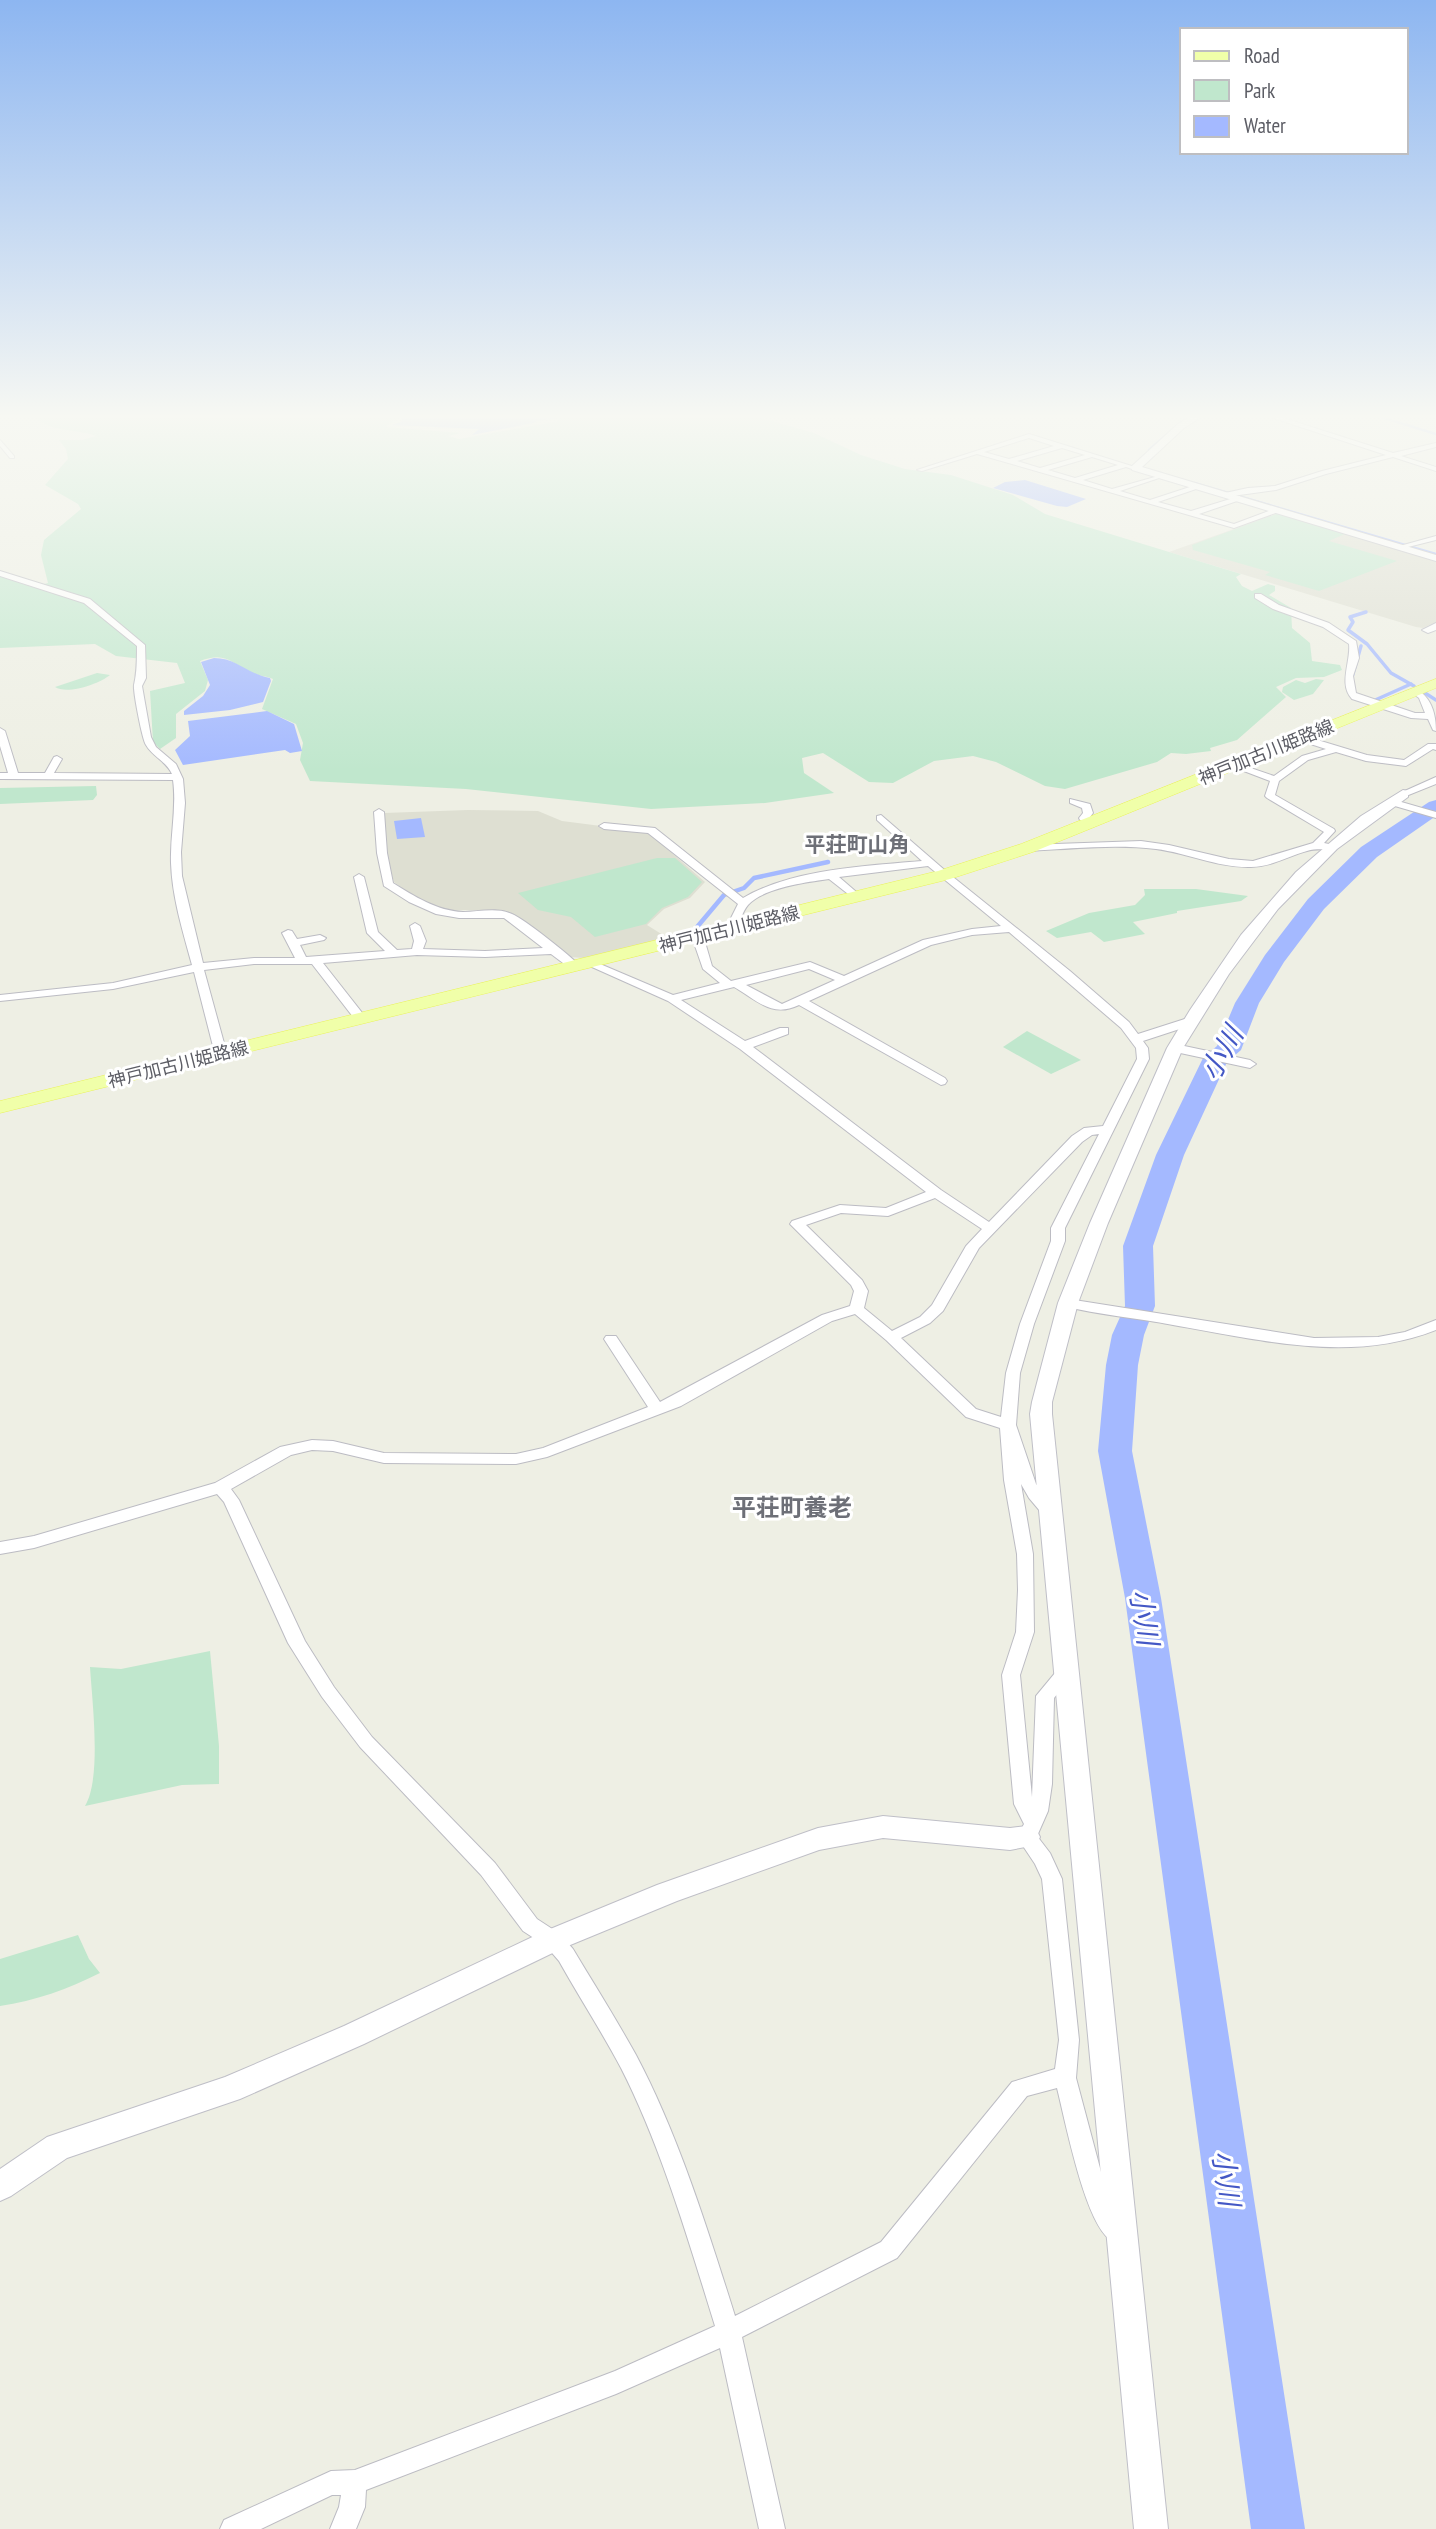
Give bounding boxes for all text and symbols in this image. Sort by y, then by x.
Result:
legend [1180,28,1408,154]
text: Road [1244,42,1280,69]
text: Park [1244,77,1275,104]
text: Water [1244,112,1286,139]
street label: 神戸加古川姫路線 [1195,714,1337,790]
district label: 平荘町山角 [805,831,910,858]
street label: 神戸加古川姫路線 [656,900,802,958]
water label: 小川 [1191,1017,1252,1086]
street label: 神戸加古川姫路線 [105,1035,251,1093]
district label: 平荘町養老 [732,1492,852,1523]
water label: 小川 [1122,1586,1168,1651]
water label: 小川 [1205,2148,1250,2211]

